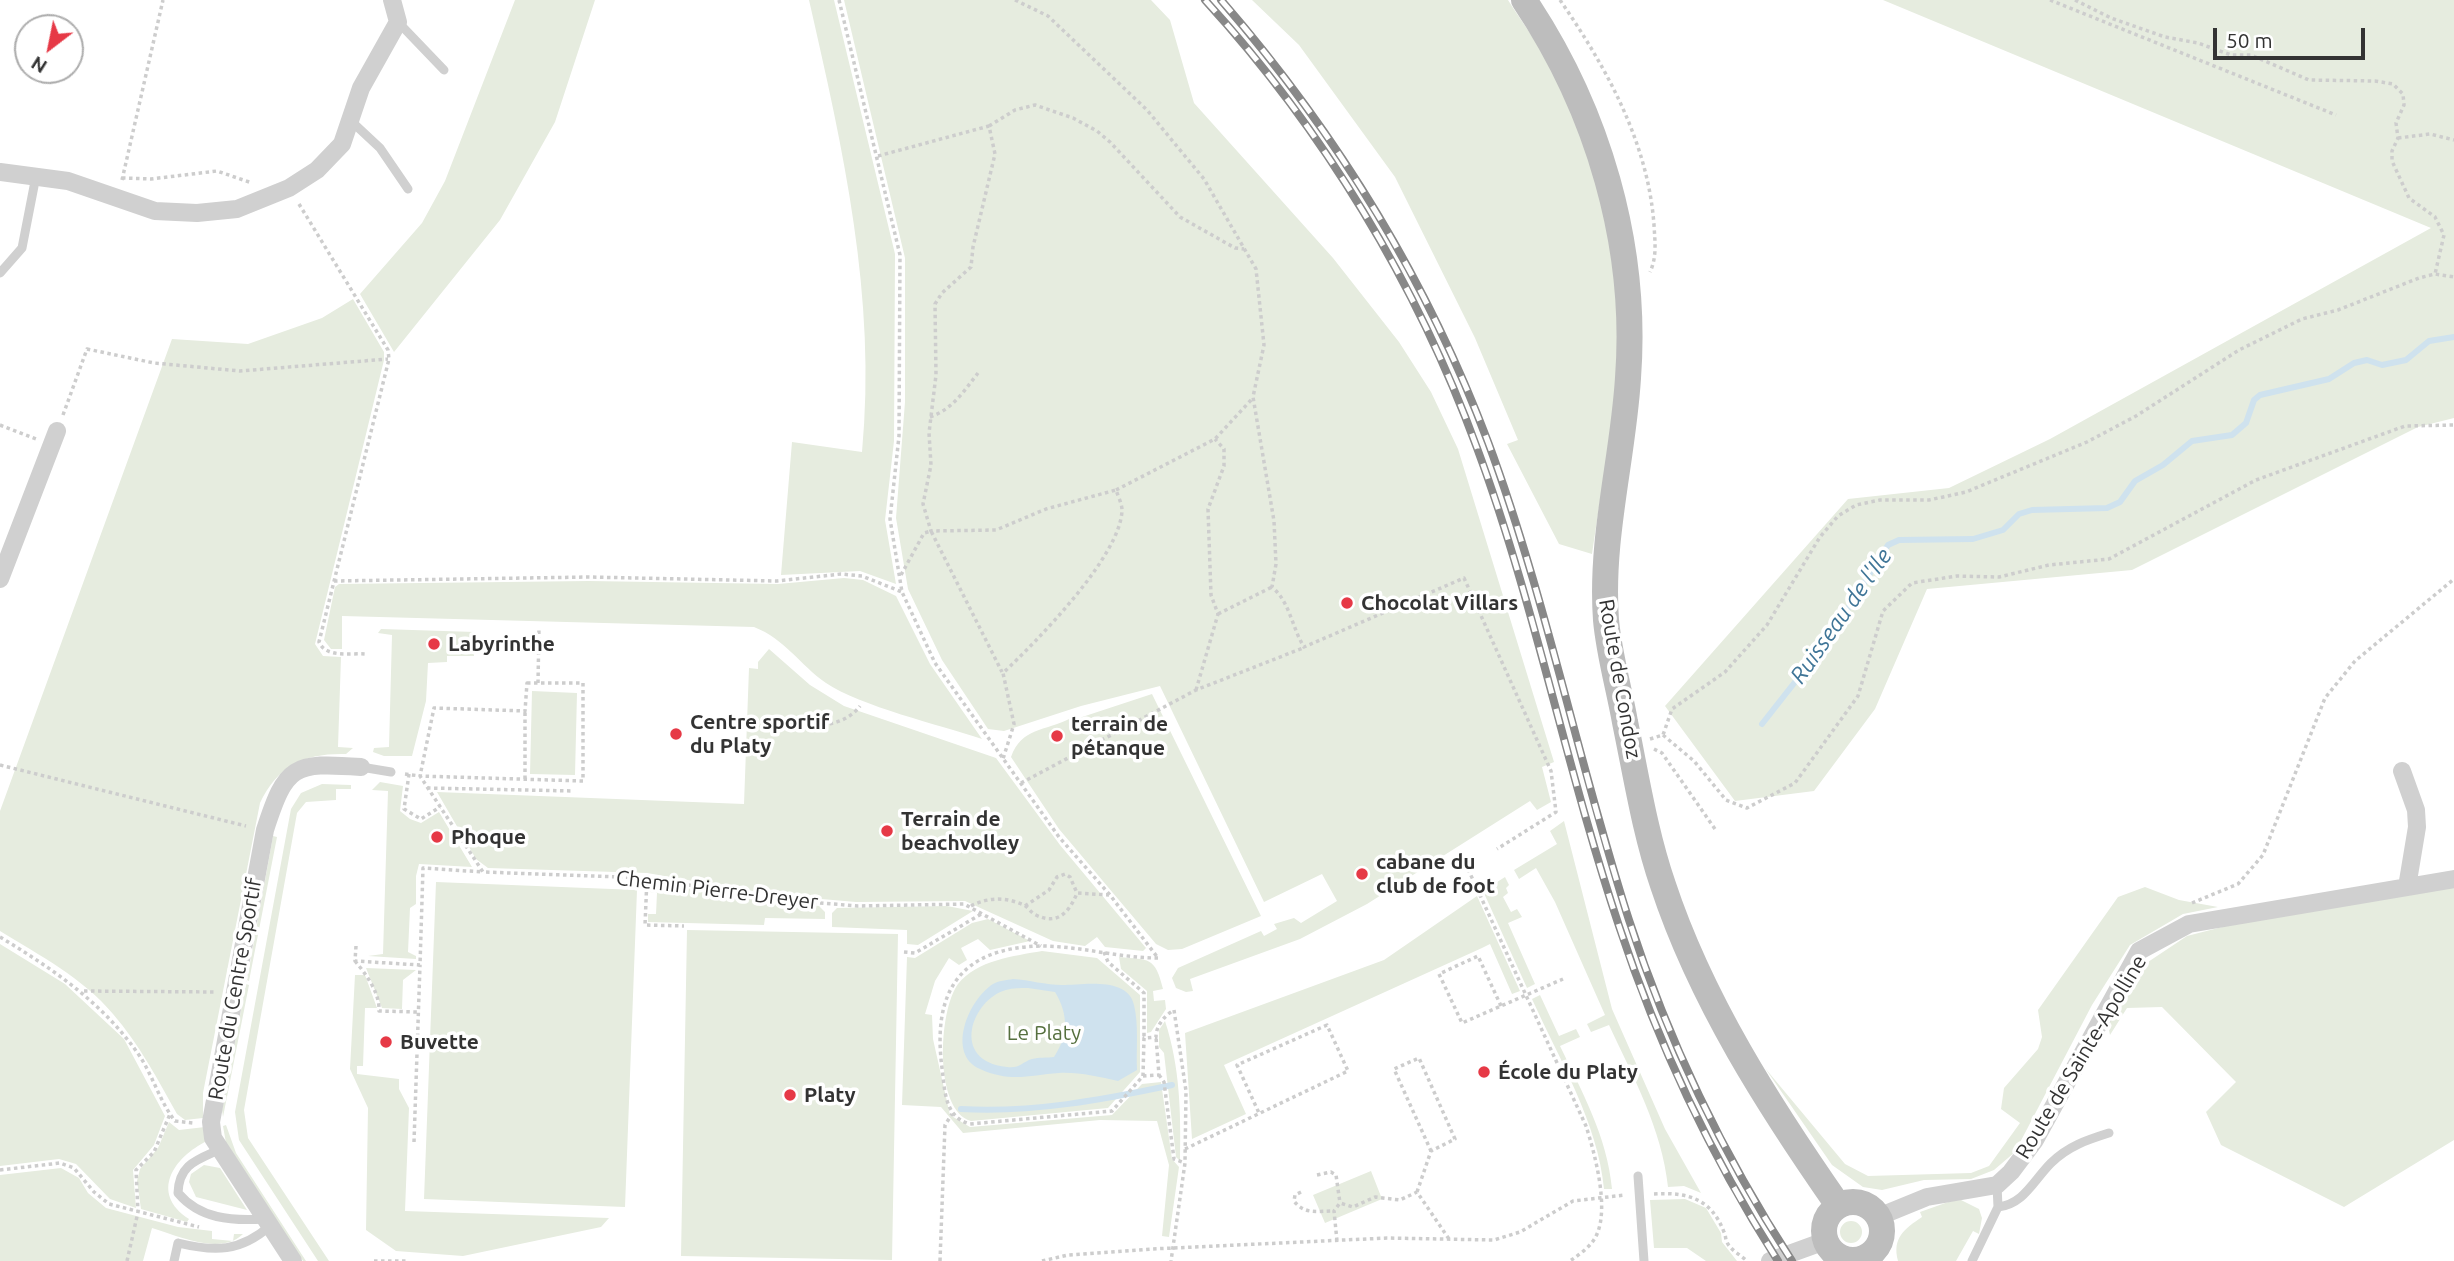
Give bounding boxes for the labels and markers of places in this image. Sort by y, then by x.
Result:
place label: Chocolat Villars [1361,590,1518,616]
marker: Chocolat Villars [1339,595,1355,611]
place label: Labyrinthe [448,631,555,657]
marker: Labyrinthe [426,636,442,652]
place label: Centre sportif du Platy [690,709,830,759]
place label: terrain de pétanque [1071,711,1168,761]
marker: Centre sportif du Platy [668,726,684,742]
marker: terrain de pétanque [1049,728,1065,744]
place label: Terrain de beachvolley [901,806,1019,856]
marker: Terrain de beachvolley [879,823,895,839]
place label: Phoque [451,824,526,850]
marker: Phoque [429,829,445,845]
place label: cabane du club de foot [1376,849,1495,899]
marker: cabane du club de foot [1354,866,1370,882]
place label: Buvette [400,1029,479,1055]
marker: Buvette [378,1034,394,1050]
place label: École du Platy [1498,1059,1638,1085]
marker: École du Platy [1476,1064,1492,1080]
place label: Platy [804,1082,856,1108]
marker: Platy [782,1087,798,1103]

